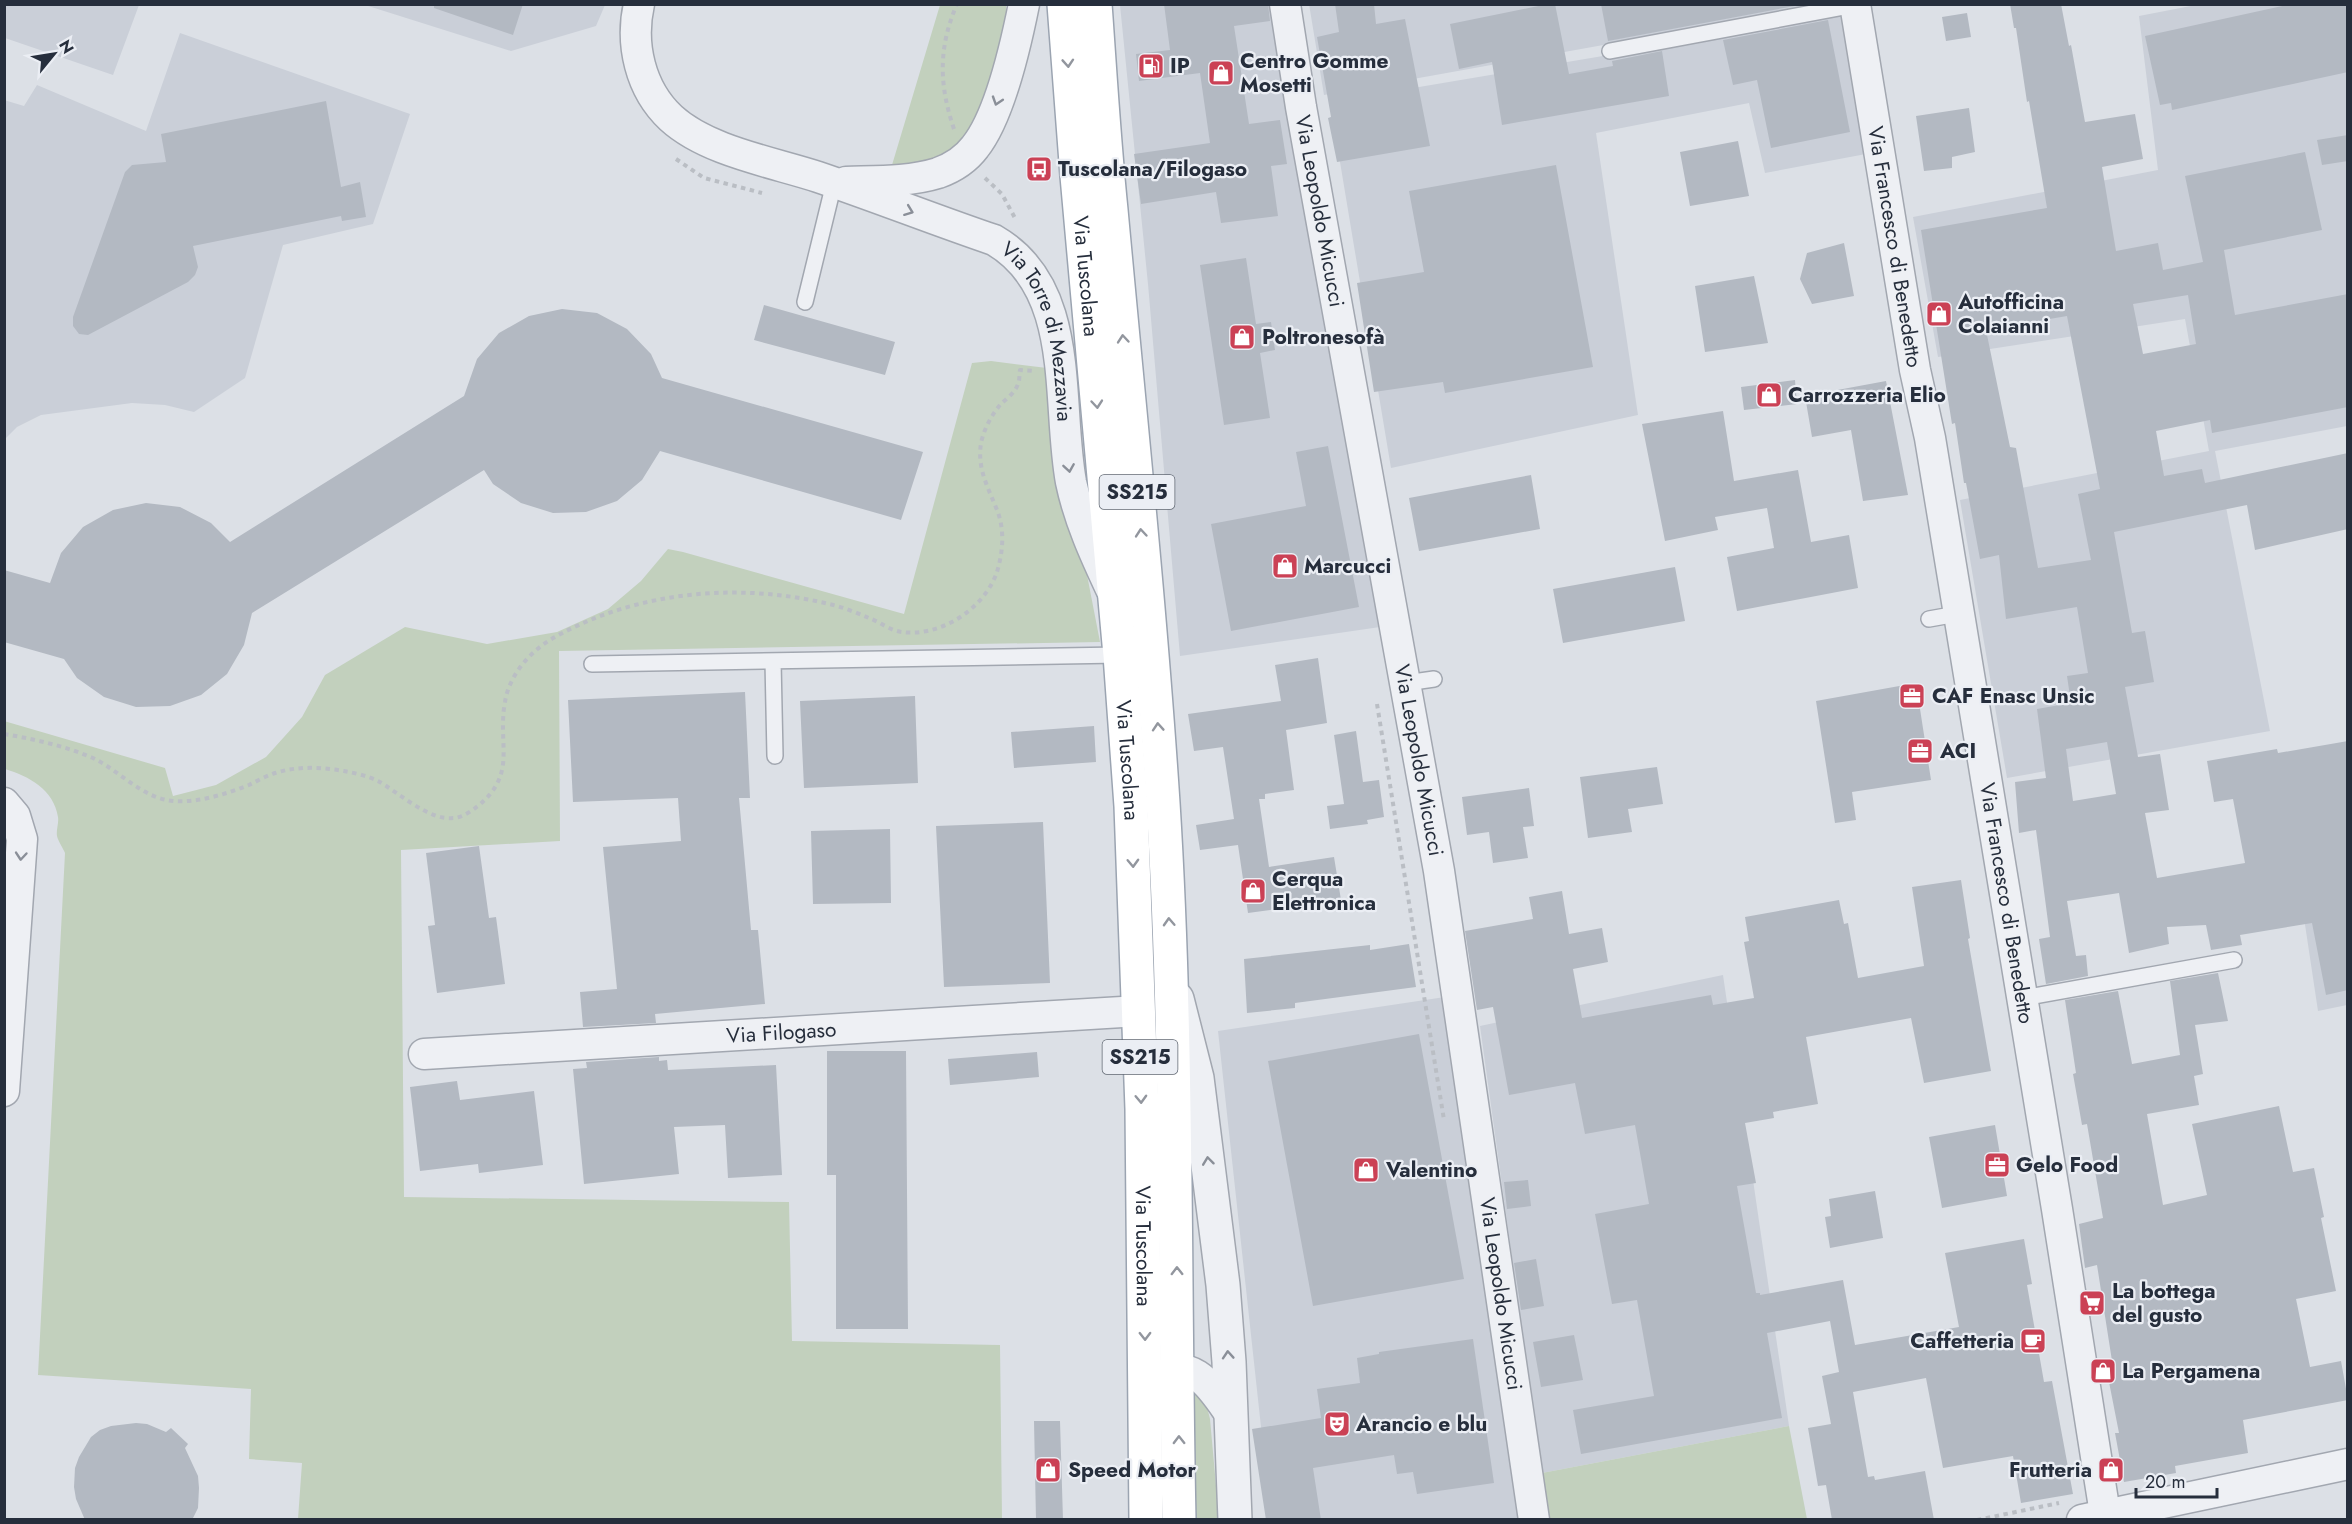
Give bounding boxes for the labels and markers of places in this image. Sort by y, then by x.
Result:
place label: Centro Gomme Mosetti [1240,46,1388,100]
fuel station icon: IP [1136,51,1166,81]
place label: IP [1170,51,1190,81]
shop icon: Centro Gomme Mosetti [1206,58,1236,88]
bus stop icon: Tuscolana/Filogaso [1024,154,1054,184]
place label: Tuscolana/Filogaso [1058,154,1247,184]
place label: Autofficina Colaianni [1957,287,2064,341]
shop icon: Autofficina Colaianni [1924,299,1954,329]
shop icon: Poltronesofà [1227,322,1257,352]
place label: Poltronesofà [1262,322,1385,352]
shop icon: Carrozzeria Elio [1754,380,1784,410]
place label: Carrozzeria Elio [1788,380,1946,410]
shop icon: Marcucci [1270,551,1300,581]
place label: Marcucci [1304,551,1391,581]
office icon: CAF Enasc Unsic [1897,681,1927,711]
place label: CAF Enasc Unsic [1932,681,2095,711]
office icon: ACI [1905,736,1935,766]
place label: ACI [1939,736,1976,766]
place label: Cerqua Elettronica [1272,864,1376,918]
shop icon: Cerqua Elettronica [1238,876,1268,906]
office icon: Gelo Food [1982,1150,2012,1180]
place label: Gelo Food [2016,1150,2118,1180]
shop icon: Valentino [1351,1155,1381,1185]
place label: Valentino [1385,1155,1477,1185]
place label: La bottega del gusto [2112,1276,2216,1330]
supermarket icon: La bottega del gusto [2077,1288,2107,1318]
place label: Caffetteria [1910,1326,2014,1356]
cafe icon: Caffetteria [2018,1326,2048,1356]
shop icon: La Pergamena [2088,1356,2118,1386]
place label: La Pergamena [2122,1356,2260,1386]
theatre icon: Arancio e blu [1322,1409,1352,1439]
place label: Arancio e blu [1355,1409,1487,1439]
shop icon: Speed Motor [1033,1455,1063,1485]
place label: Speed Motor [1068,1455,1197,1485]
place label: Frutteria [2009,1455,2092,1485]
shop icon: Frutteria [2096,1455,2126,1485]

